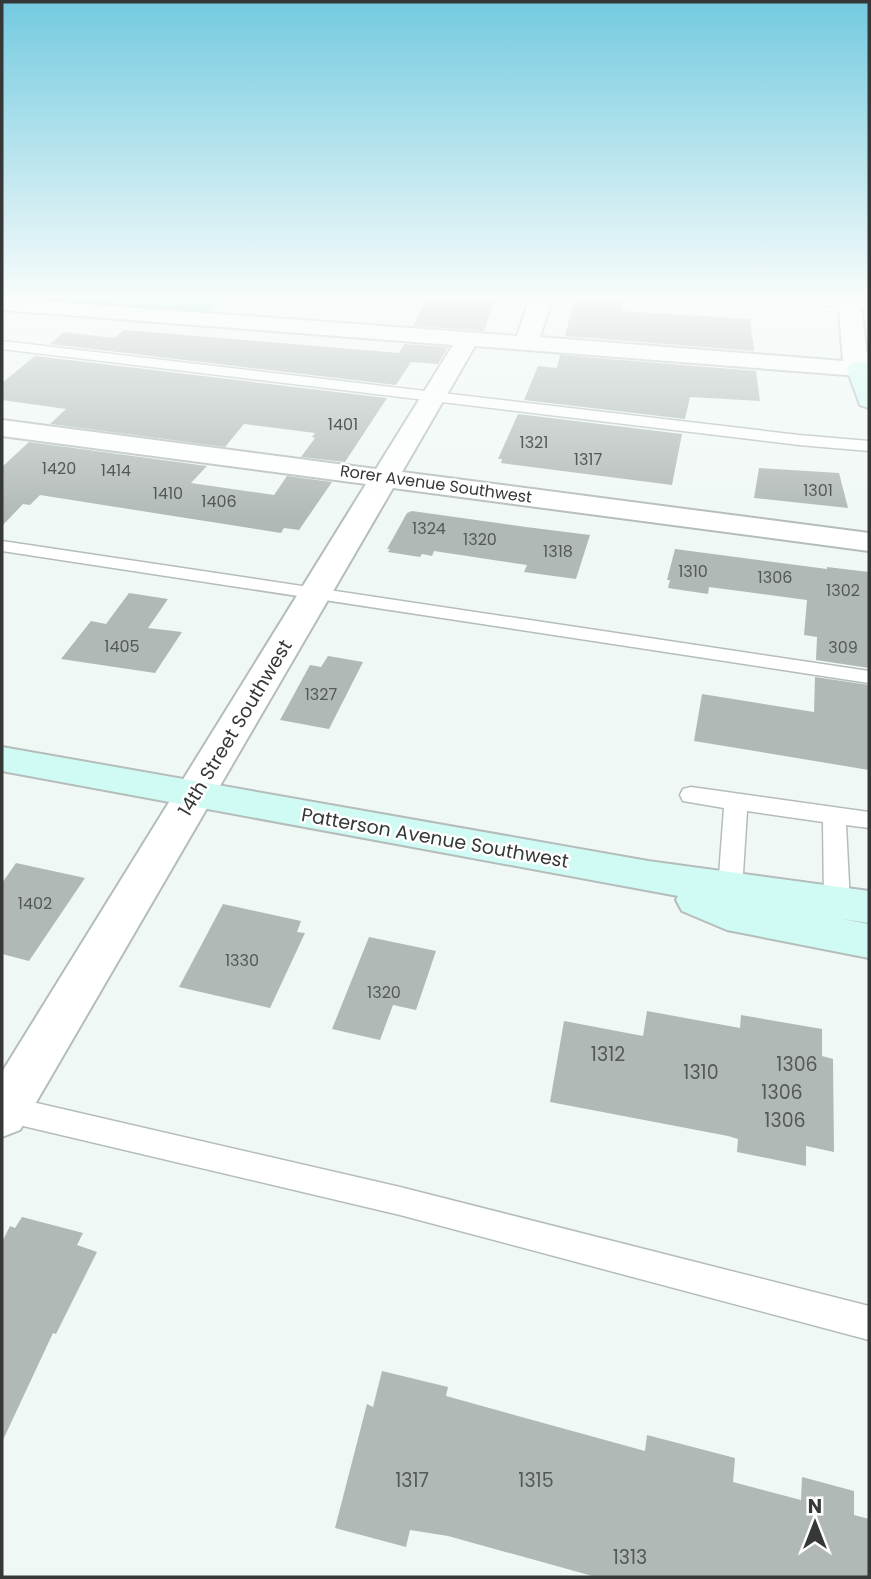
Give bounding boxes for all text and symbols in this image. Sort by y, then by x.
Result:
house number: 1401 [328,413,358,436]
house number: 1321 [520,431,548,454]
house number: 1317 [574,448,602,471]
house number: 1420 [42,457,76,480]
house number: 1414 [101,459,131,482]
street label: Rorer Avenue Southwest [339,459,534,509]
house number: 1301 [803,479,833,502]
house number: 1410 [153,482,183,505]
house number: 1406 [201,490,237,513]
house number: 1324 [412,517,446,540]
house number: 1320 [463,528,497,551]
house number: 1318 [543,540,573,563]
house number: 1310 [678,560,708,583]
house number: 1306 [758,566,792,589]
house number: 1302 [826,579,860,602]
house number: 1405 [104,635,140,658]
street label: 14th Street Southwest [172,635,299,821]
house number: 309 [828,636,858,659]
house number: 1327 [305,683,338,706]
street label: Patterson Avenue Southwest [299,801,571,875]
house number: 1402 [18,892,52,915]
house number: 1330 [225,949,259,972]
house number: 1320 [367,981,401,1004]
house number: 1312 [591,1041,625,1068]
house number: 1306 [776,1051,818,1078]
house number: 1310 [683,1059,719,1086]
house number: 1306 [761,1079,803,1106]
house number: 1306 [764,1107,806,1134]
house number: 1317 [395,1467,429,1494]
house number: 1315 [518,1467,554,1494]
north arrow [780,1488,850,1558]
text: N [808,1493,822,1520]
house number: 1313 [613,1544,647,1571]

